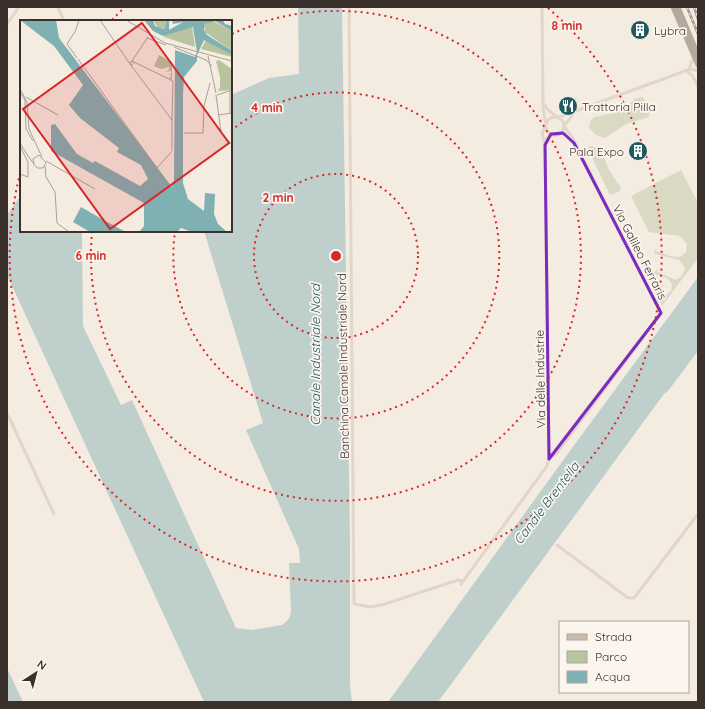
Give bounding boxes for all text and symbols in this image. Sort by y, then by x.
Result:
text: 8 min [552,18,582,33]
building icon: Lybra [629,19,651,41]
inset map [20,20,232,232]
place label: Lybra [654,23,686,38]
restaurant icon: Trattoria Pilla [557,95,579,117]
place label: Trattoria Pilla [582,99,656,114]
text: 4 min [251,100,283,115]
building icon: Pala Expo [627,140,649,162]
place label: Pala Expo [569,144,624,159]
text: 2 min [262,190,294,205]
street label: Via Galileo Ferraris [610,202,671,302]
text: 6 min [75,248,107,263]
centre of rings [329,249,343,263]
street label: Banchina Canale Industriale Nord [334,273,352,459]
water label: Canale Industriale Nord [307,282,323,426]
street label: Via delle Industrie [532,329,548,428]
water label: Canale Brentella [510,458,583,547]
legend [559,621,689,693]
text: Strada [595,629,632,644]
text: Parco [595,649,627,664]
north arrow [16,653,56,693]
text: N [34,657,49,673]
text: Acqua [595,669,630,684]

